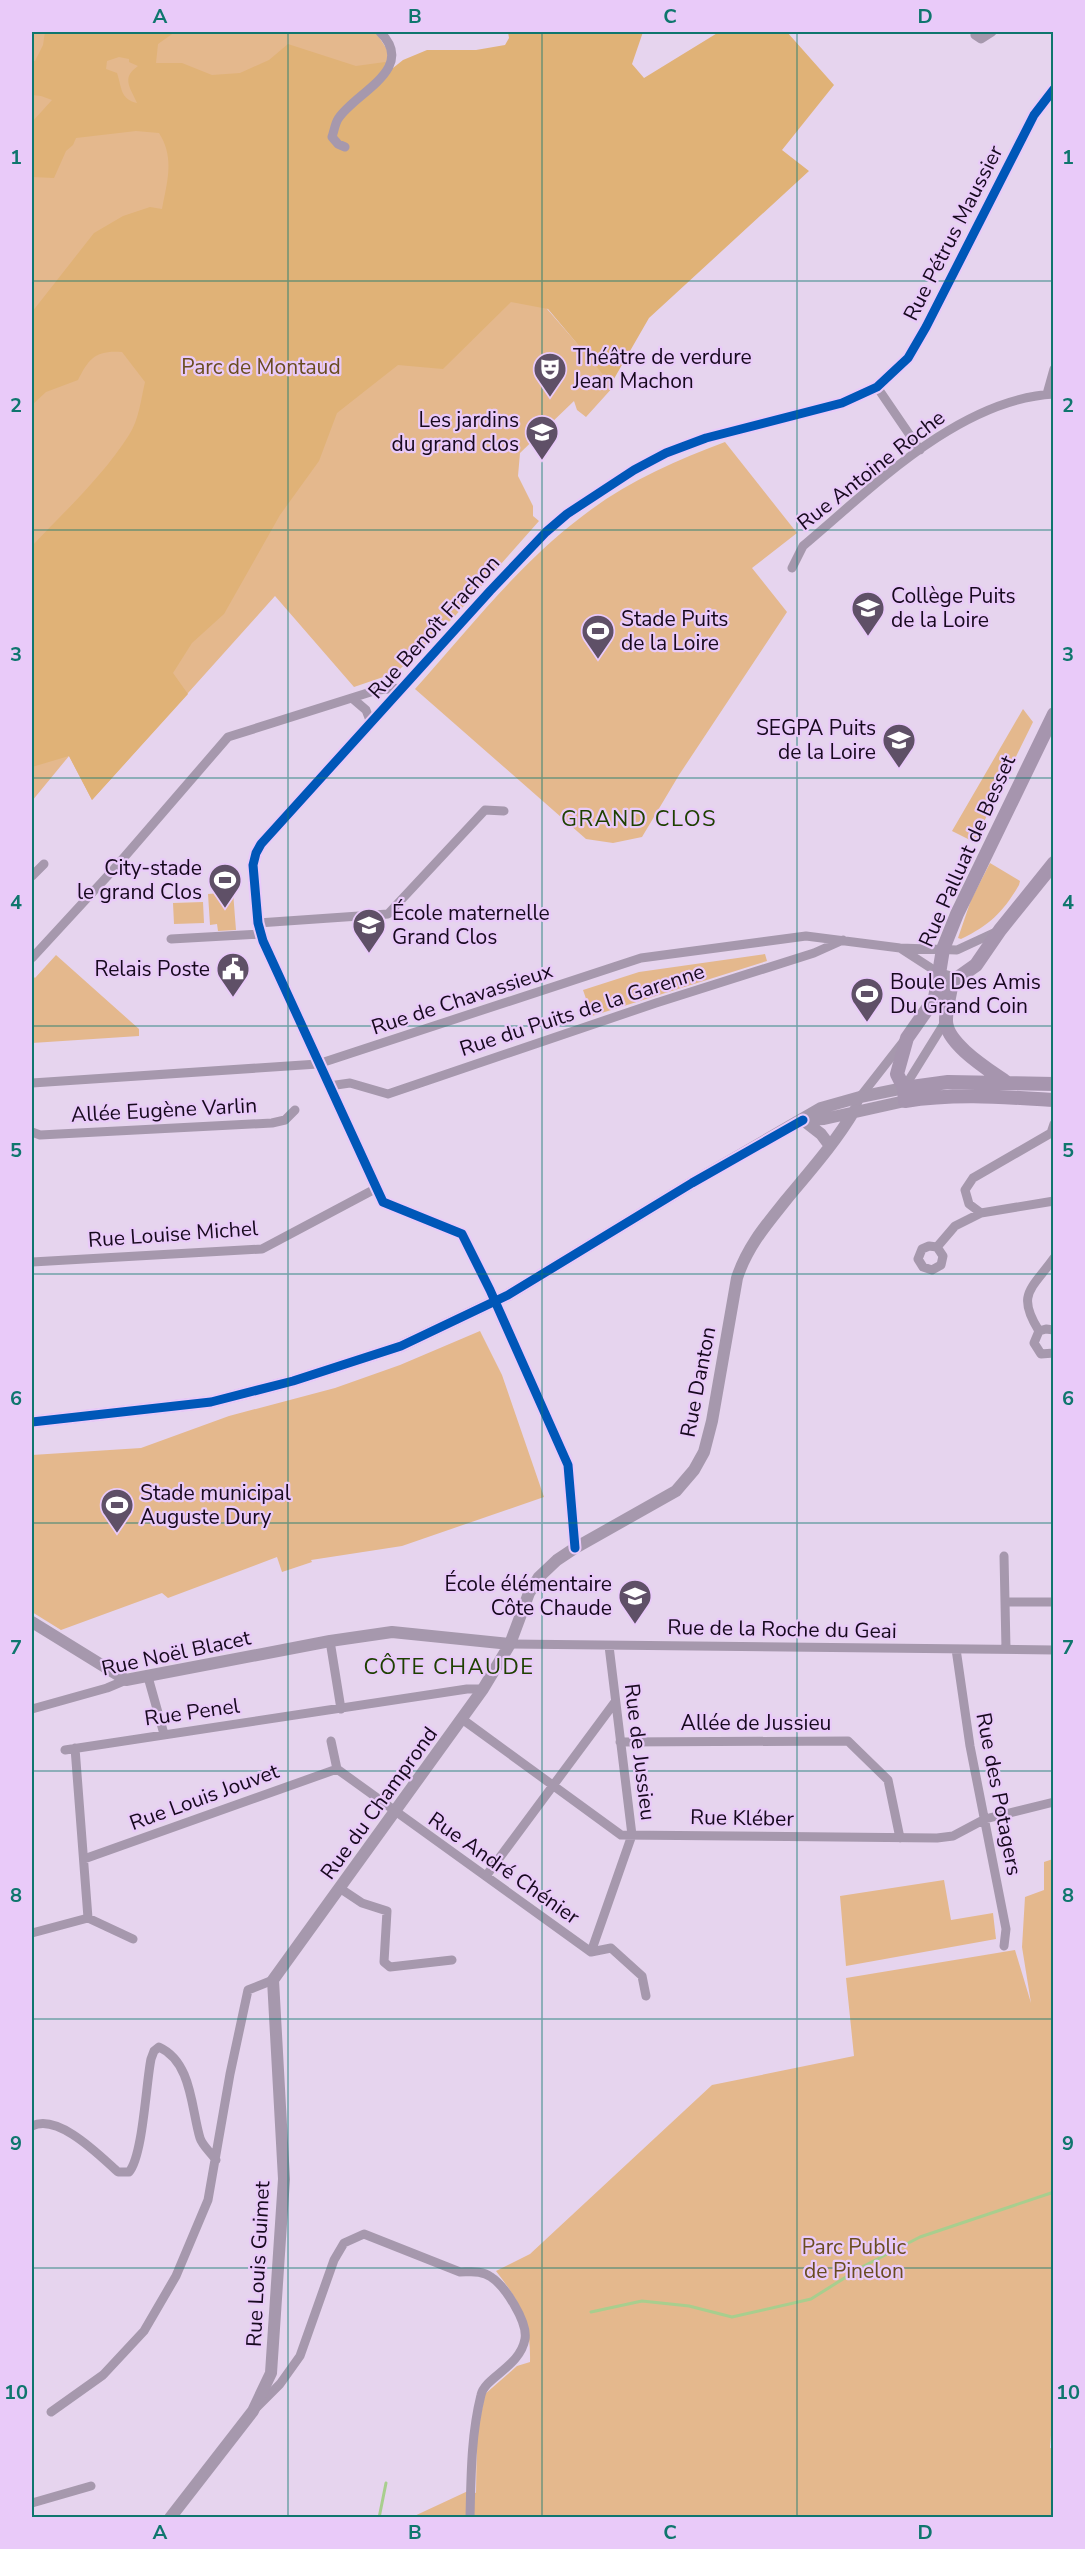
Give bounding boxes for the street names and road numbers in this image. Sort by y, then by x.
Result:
street label: Rue Pétrus Maussier [897,140,1010,325]
street label: Rue Antoine Roche [791,403,951,537]
street label: Rue Benoît Frachon [362,549,506,705]
street label: Rue Palluat de Besset [912,750,1022,951]
street label: Rue de Chavassieux [368,956,556,1042]
street label: Rue du Puits de la Garenne [456,957,708,1063]
street label: Allée Eugène Varlin [70,1091,258,1129]
street label: Rue Louise Michel [87,1214,260,1254]
street label: Rue Danton [674,1324,722,1440]
street label: Rue de la Roche du Geai [667,1613,897,1645]
street label: Rue Noël Blacet [99,1623,254,1682]
street label: Rue de Jussieu [618,1682,662,1822]
street label: Rue Penel [143,1691,242,1733]
street label: Allée de Jussieu [681,1709,831,1737]
street label: Rue des Potagers [969,1710,1029,1878]
street label: Rue du Champrond [314,1721,444,1885]
street label: Rue Louis Jouvet [125,1757,283,1837]
street label: Rue Kléber [690,1803,795,1833]
street label: Rue André Chénier [423,1805,586,1931]
street label: Rue Louis Guimet [240,2180,276,2348]

